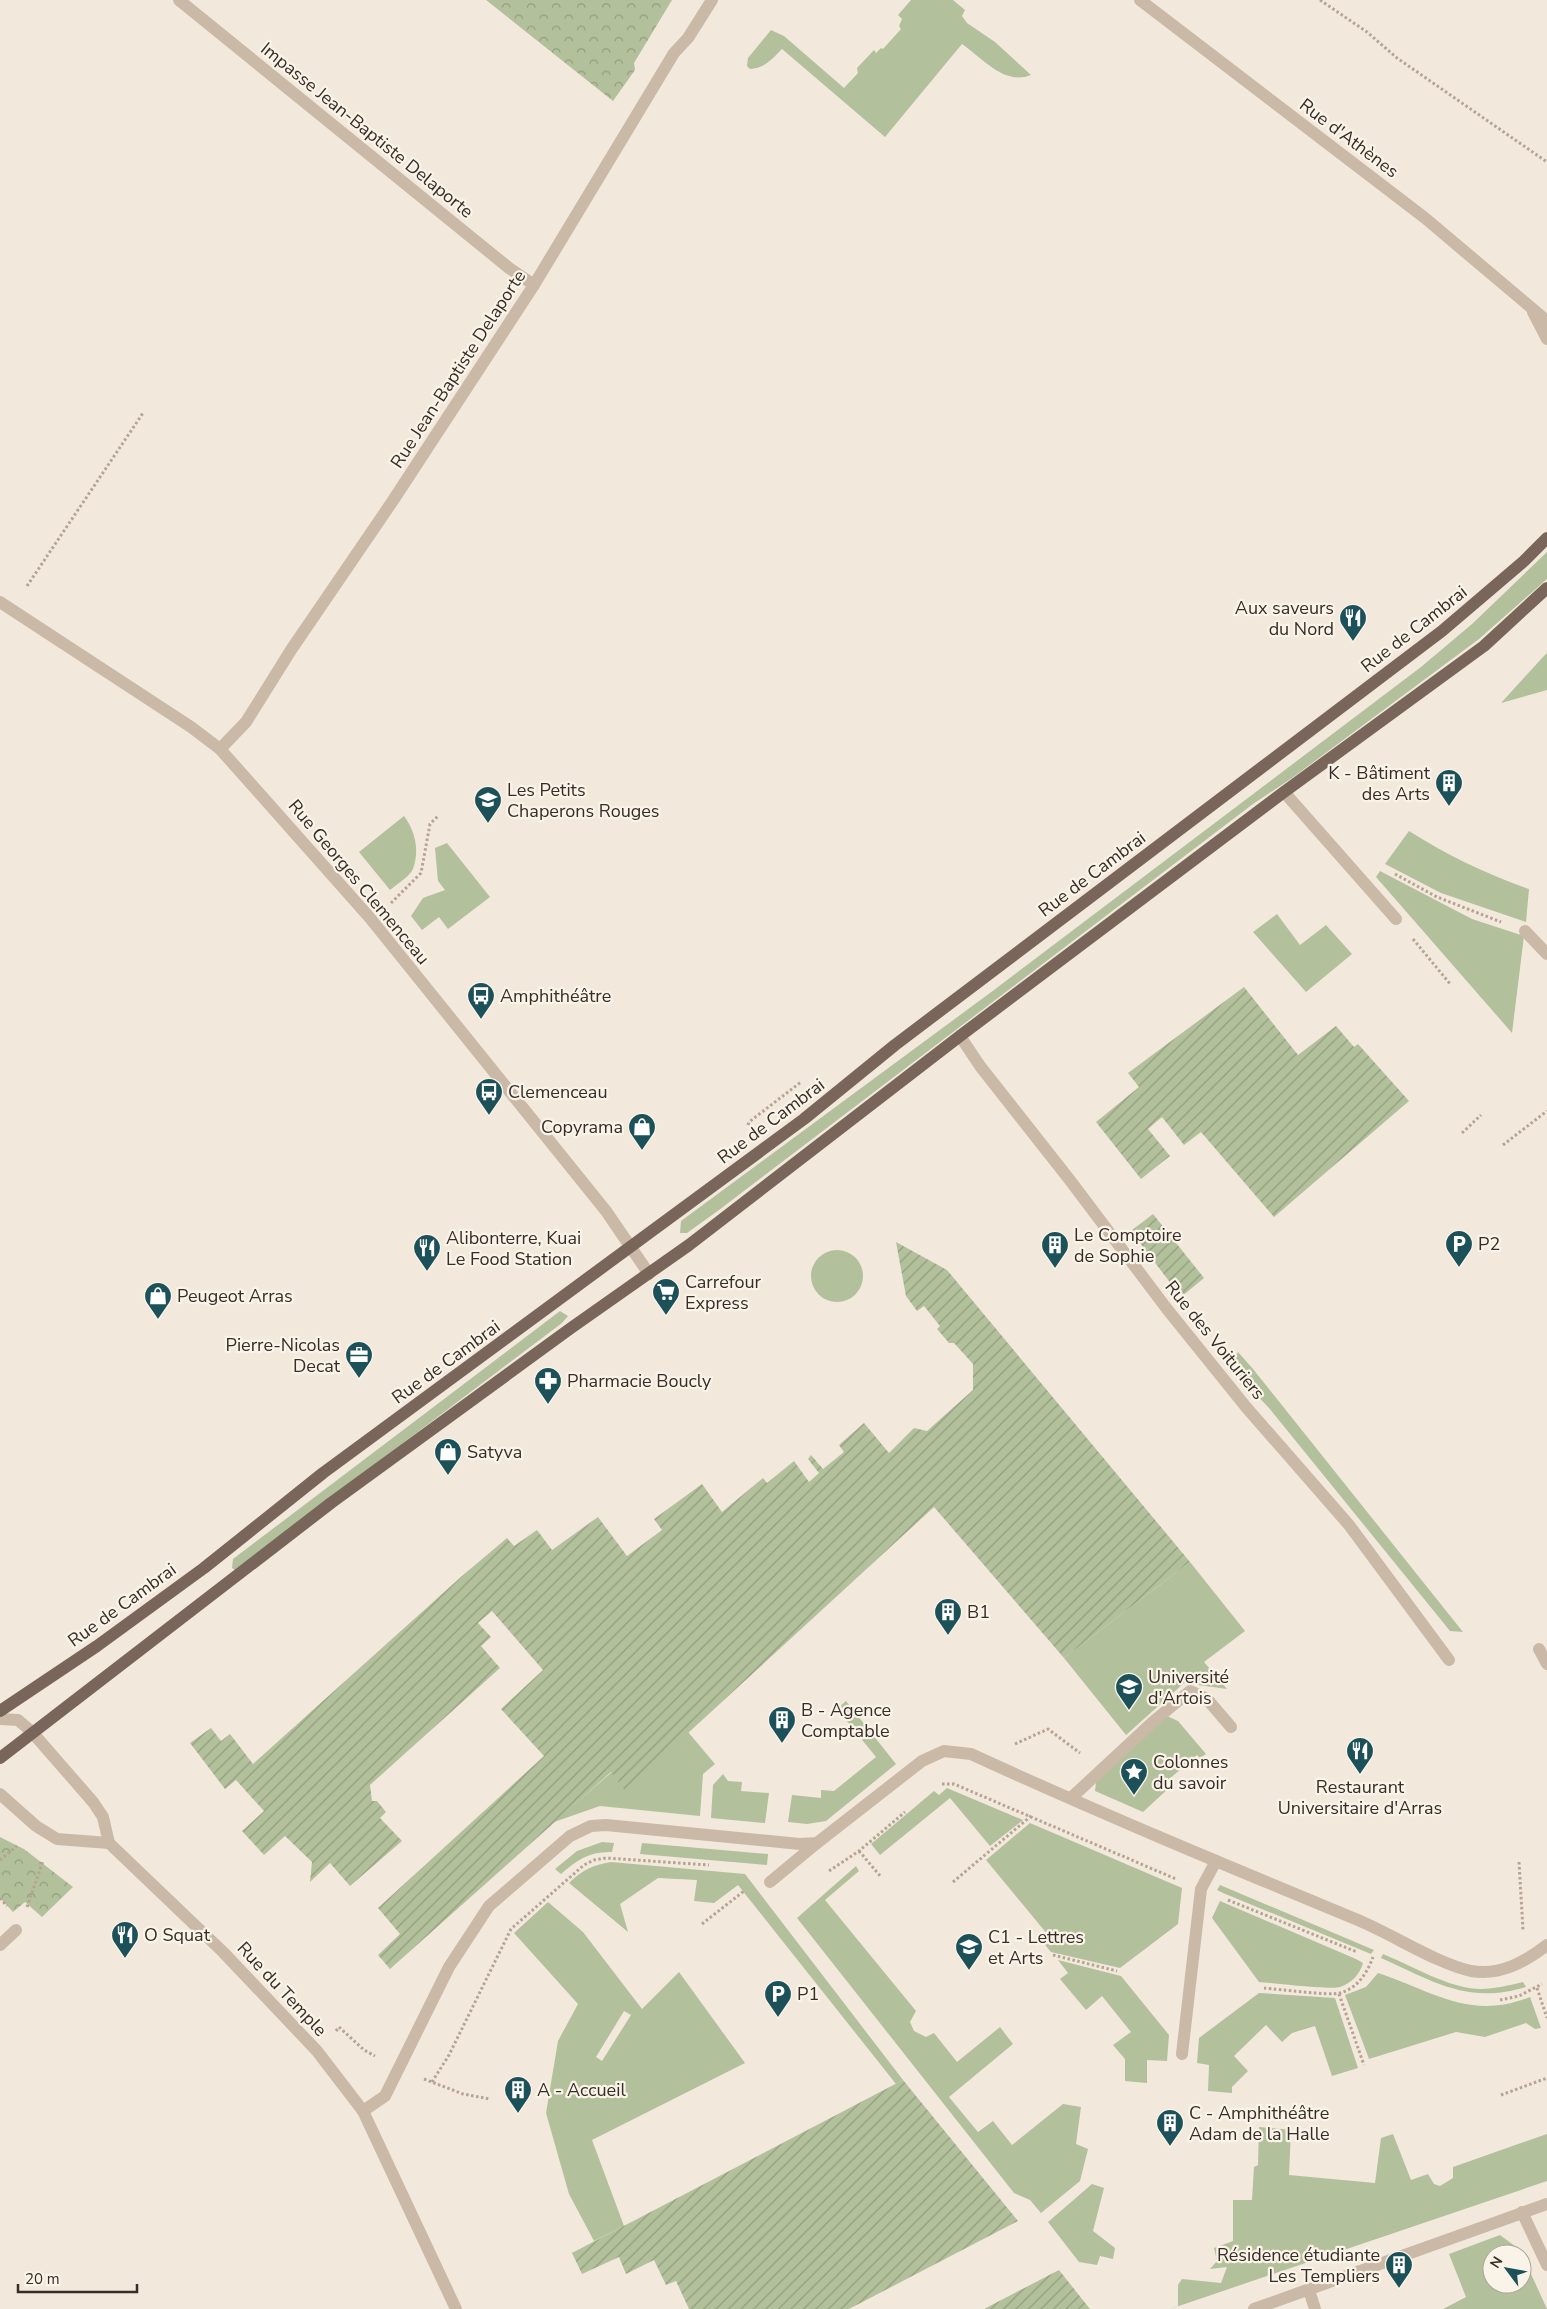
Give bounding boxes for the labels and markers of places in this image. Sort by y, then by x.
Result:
place label: Aux saveurs du Nord [1235,596,1334,641]
restaurant icon: Aux saveurs du Nord [1338,603,1368,642]
place label: K - Bâtiment des Arts [1328,761,1431,806]
building icon: K - Bâtiment des Arts [1434,768,1464,807]
place label: Les Petits Chaperons Rouges [507,778,660,823]
school or university icon: Les Petits Chaperons Rouges [473,785,503,824]
bus stop icon: Amphithéâtre [466,981,496,1020]
place label: Amphithéâtre [500,984,611,1008]
bus stop icon: Clemenceau [474,1077,504,1116]
place label: Clemenceau [508,1080,608,1104]
shop icon: Copyrama [627,1112,657,1151]
place label: Copyrama [541,1115,623,1139]
place label: Le Comptoire de Sophie [1074,1223,1182,1268]
place label: Alibonterre, Kuai Le Food Station [446,1226,581,1271]
parking icon: P2 [1444,1229,1474,1268]
building icon: Le Comptoire de Sophie [1040,1230,1070,1269]
place label: P2 [1478,1232,1500,1256]
restaurant icon: Alibonterre, Kuai Le Food Station [412,1233,442,1272]
place label: Carrefour Express [685,1270,762,1315]
supermarket icon: Carrefour Express [651,1277,681,1316]
shop icon: Peugeot Arras [143,1281,173,1320]
place label: Peugeot Arras [177,1284,293,1308]
place label: Pierre-Nicolas Decat [225,1333,341,1378]
office icon: Pierre-Nicolas Decat [344,1340,374,1379]
pharmacy icon: Pharmacie Boucly [533,1366,563,1405]
place label: Pharmacie Boucly [567,1369,712,1393]
shop icon: Satyva [433,1437,463,1476]
place label: Satyva [467,1440,522,1464]
building icon: B1 [933,1597,963,1636]
place label: B1 [967,1600,990,1624]
place label: Université d'Artois [1148,1665,1229,1710]
school or university icon: Université d'Artois [1114,1672,1144,1711]
place label: B - Agence Comptable [801,1698,891,1743]
building icon: B - Agence Comptable [767,1705,797,1744]
restaurant icon: Restaurant Universitaire d'Arras [1345,1736,1375,1775]
place label: Colonnes du savoir [1153,1750,1228,1795]
place icon: Colonnes du savoir [1119,1757,1149,1796]
place label: Restaurant Universitaire d'Arras [1278,1775,1442,1820]
restaurant icon: O Squat [110,1920,140,1959]
place label: O Squat [144,1923,211,1947]
place label: C1 - Lettres et Arts [988,1925,1084,1970]
school or university icon: C1 - Lettres et Arts [954,1932,984,1971]
parking icon: P1 [763,1979,793,2018]
place label: P1 [797,1982,819,2006]
building icon: A - Accueil [503,2075,533,2114]
place label: A - Accueil [537,2078,626,2102]
place label: C - Amphithéâtre Adam de la Halle [1189,2101,1330,2146]
building icon: C - Amphithéâtre Adam de la Halle [1155,2108,1185,2147]
place label: Résidence étudiante Les Templiers [1217,2243,1380,2288]
building icon: Résidence étudiante Les Templiers [1384,2250,1414,2289]

